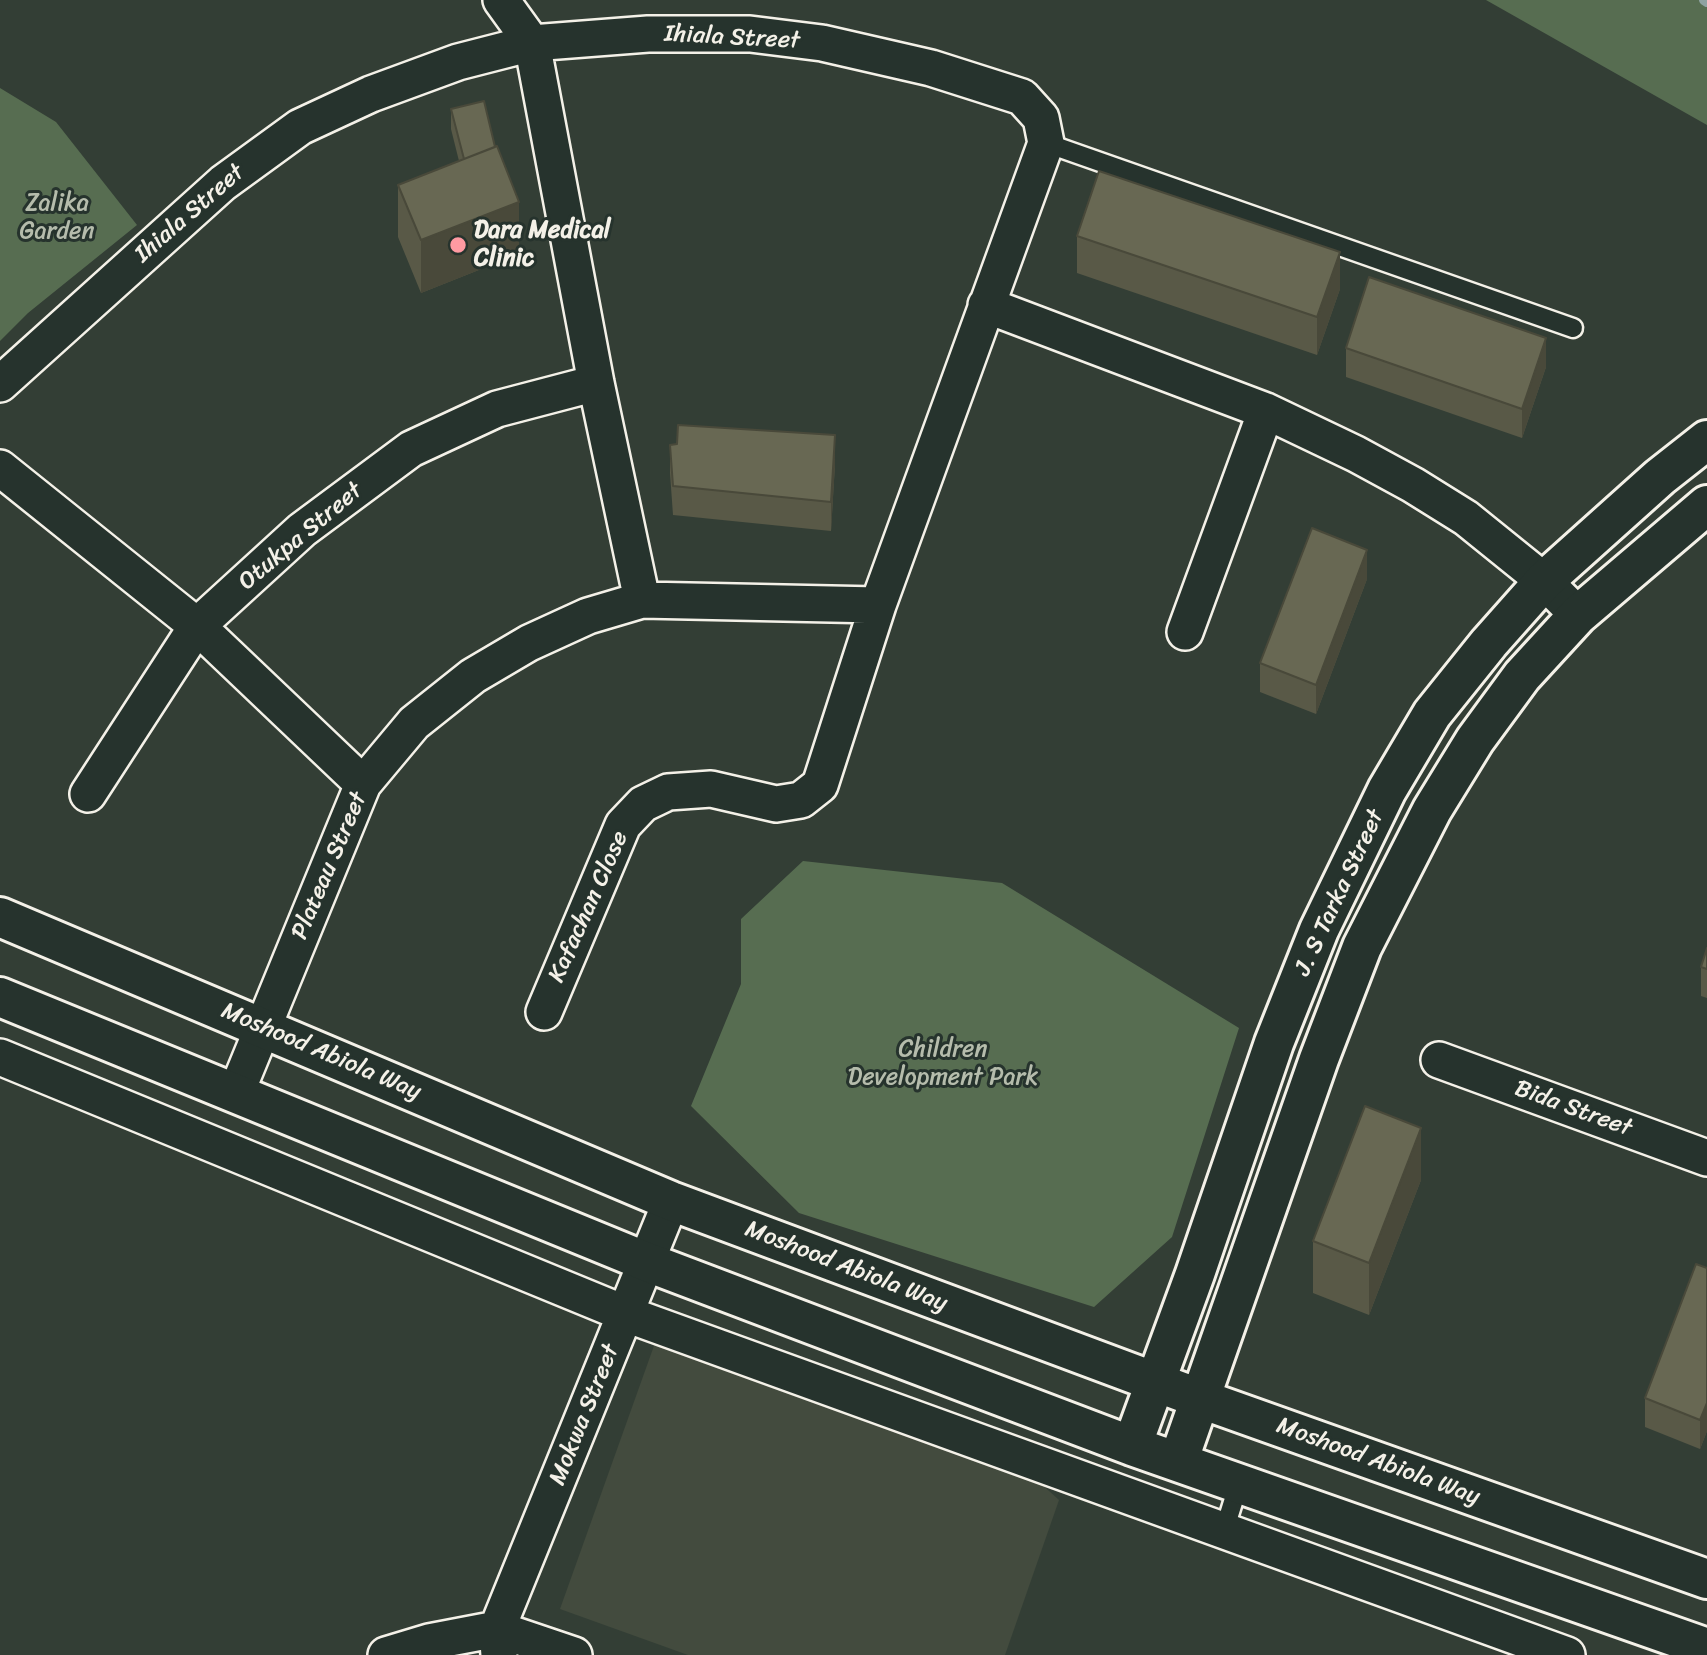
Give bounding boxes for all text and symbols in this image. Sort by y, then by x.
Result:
street label: Ihiala Street [664,20,800,56]
street label: Ihiala Street [129,159,251,269]
park label: Zalika Garden [20,190,94,246]
place label: Dara Medical Clinic [474,217,611,273]
marker: Dara Medical Clinic [448,235,468,255]
street label: Otukpa Street [233,477,369,597]
street label: Plateau Street [286,788,374,944]
street label: J. S Tarka Street [1289,805,1391,981]
street label: Kafachan Close [543,827,635,987]
street label: Moshood Abiola Way [217,997,425,1107]
park label: Children Development Park [848,1036,1038,1092]
street label: Bida Street [1511,1075,1635,1143]
street label: Moshood Abiola Way [741,1215,951,1319]
street label: Mokwa Street [544,1340,626,1490]
street label: Moshood Abiola Way [1272,1412,1484,1512]

